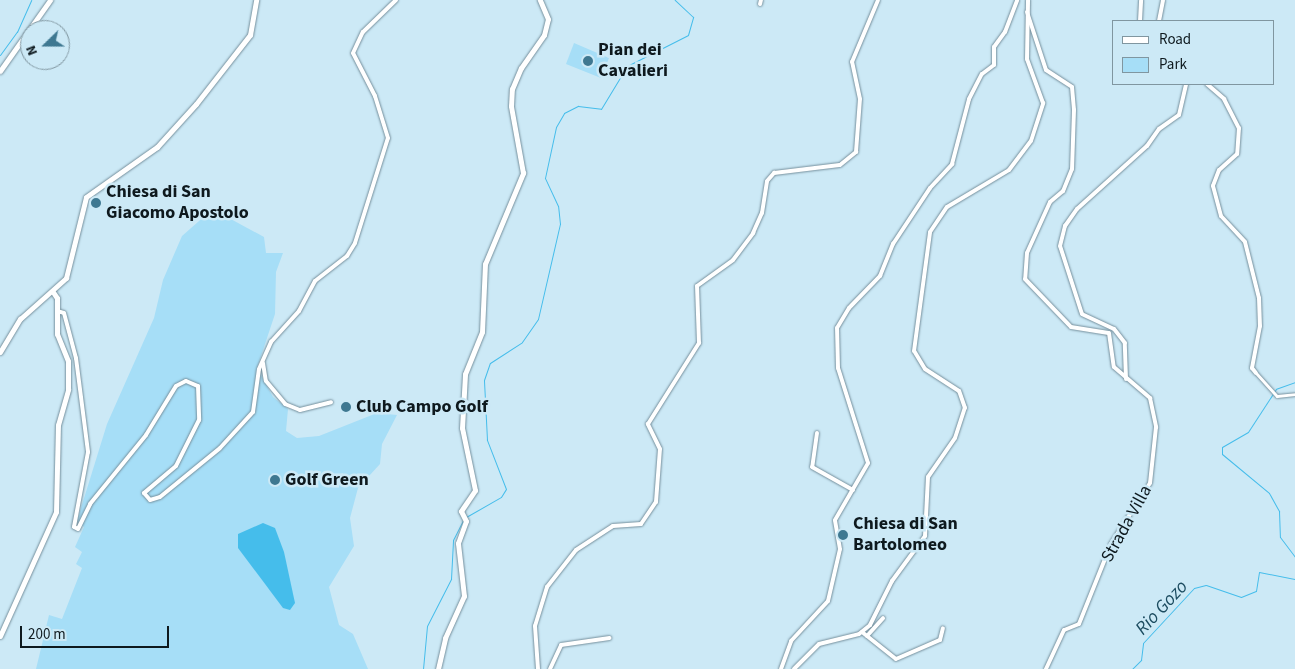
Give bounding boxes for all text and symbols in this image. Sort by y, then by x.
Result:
north arrow [20,20,70,70]
legend [1112,20,1275,85]
text: Road [1159,29,1191,50]
place label: Pian dei Cavalieri [598,40,668,82]
text: N [21,42,43,58]
text: Park [1159,54,1187,75]
marker: Pian dei Cavalieri [582,55,594,67]
place label: Chiesa di San Giacomo Apostolo [106,182,249,224]
marker: Chiesa di San Giacomo Apostolo [90,197,102,209]
place label: Club Campo Golf [356,396,488,418]
marker: Club Campo Golf [340,401,352,413]
place label: Golf Green [285,469,369,491]
marker: Golf Green [269,474,281,486]
street label: Strada Villa [1097,482,1157,566]
place label: Chiesa di San Bartolomeo [853,514,958,556]
marker: Chiesa di San Bartolomeo [837,529,849,541]
water label: Rio Gozo [1131,576,1193,640]
scale bar [22,616,171,648]
text: 200 m [28,624,66,645]

